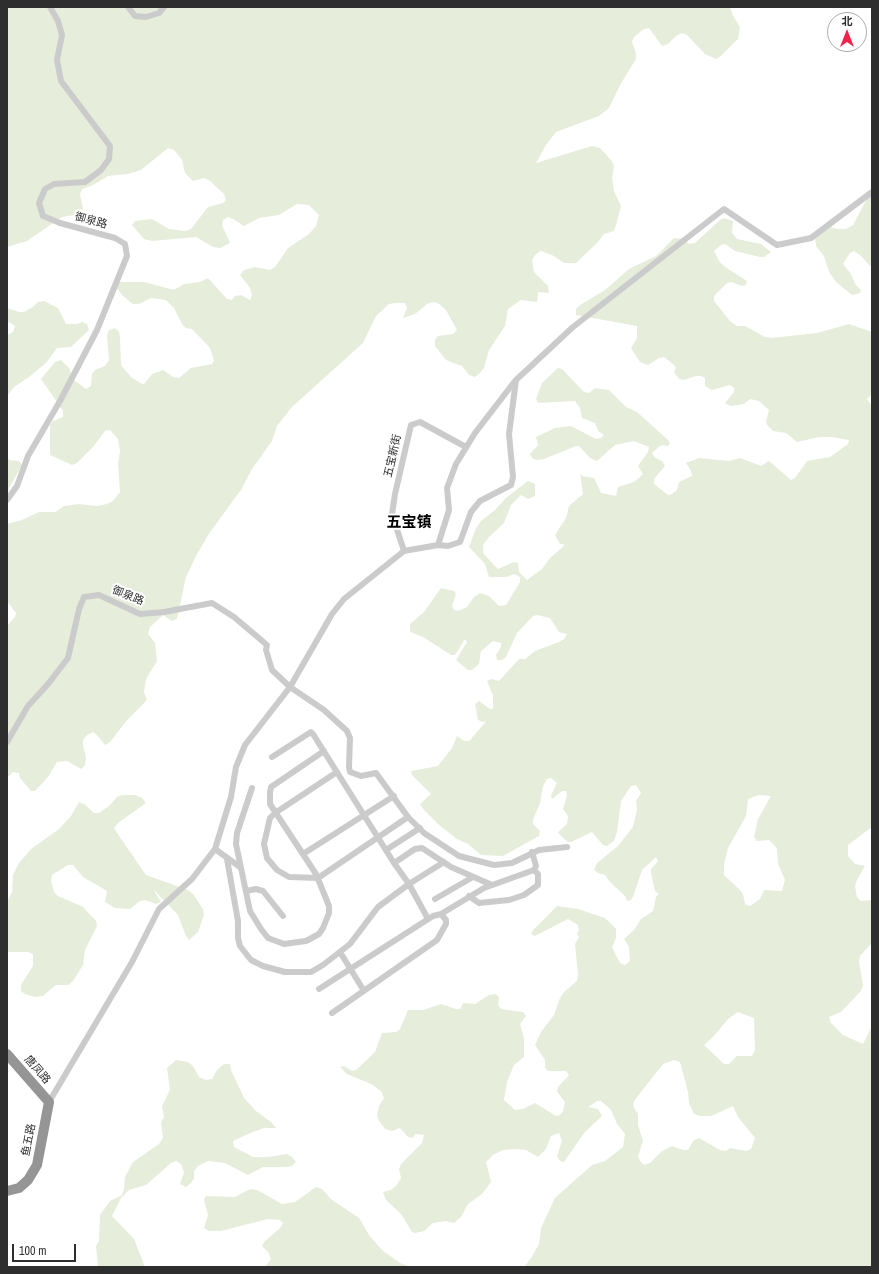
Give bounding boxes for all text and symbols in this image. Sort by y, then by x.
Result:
north arrow [827,12,867,52]
text: 北 [842,14,853,28]
street label: 御泉路 [73,210,109,232]
street label: 五宝新街 [382,433,404,479]
district label: 五宝镇 [387,514,431,532]
street label: 御泉路 [110,584,146,608]
street label: 唐凤路 [21,1053,53,1087]
street label: 鱼五路 [19,1123,39,1157]
scale bar [14,1236,78,1262]
text: 100 m [19,1243,46,1259]

